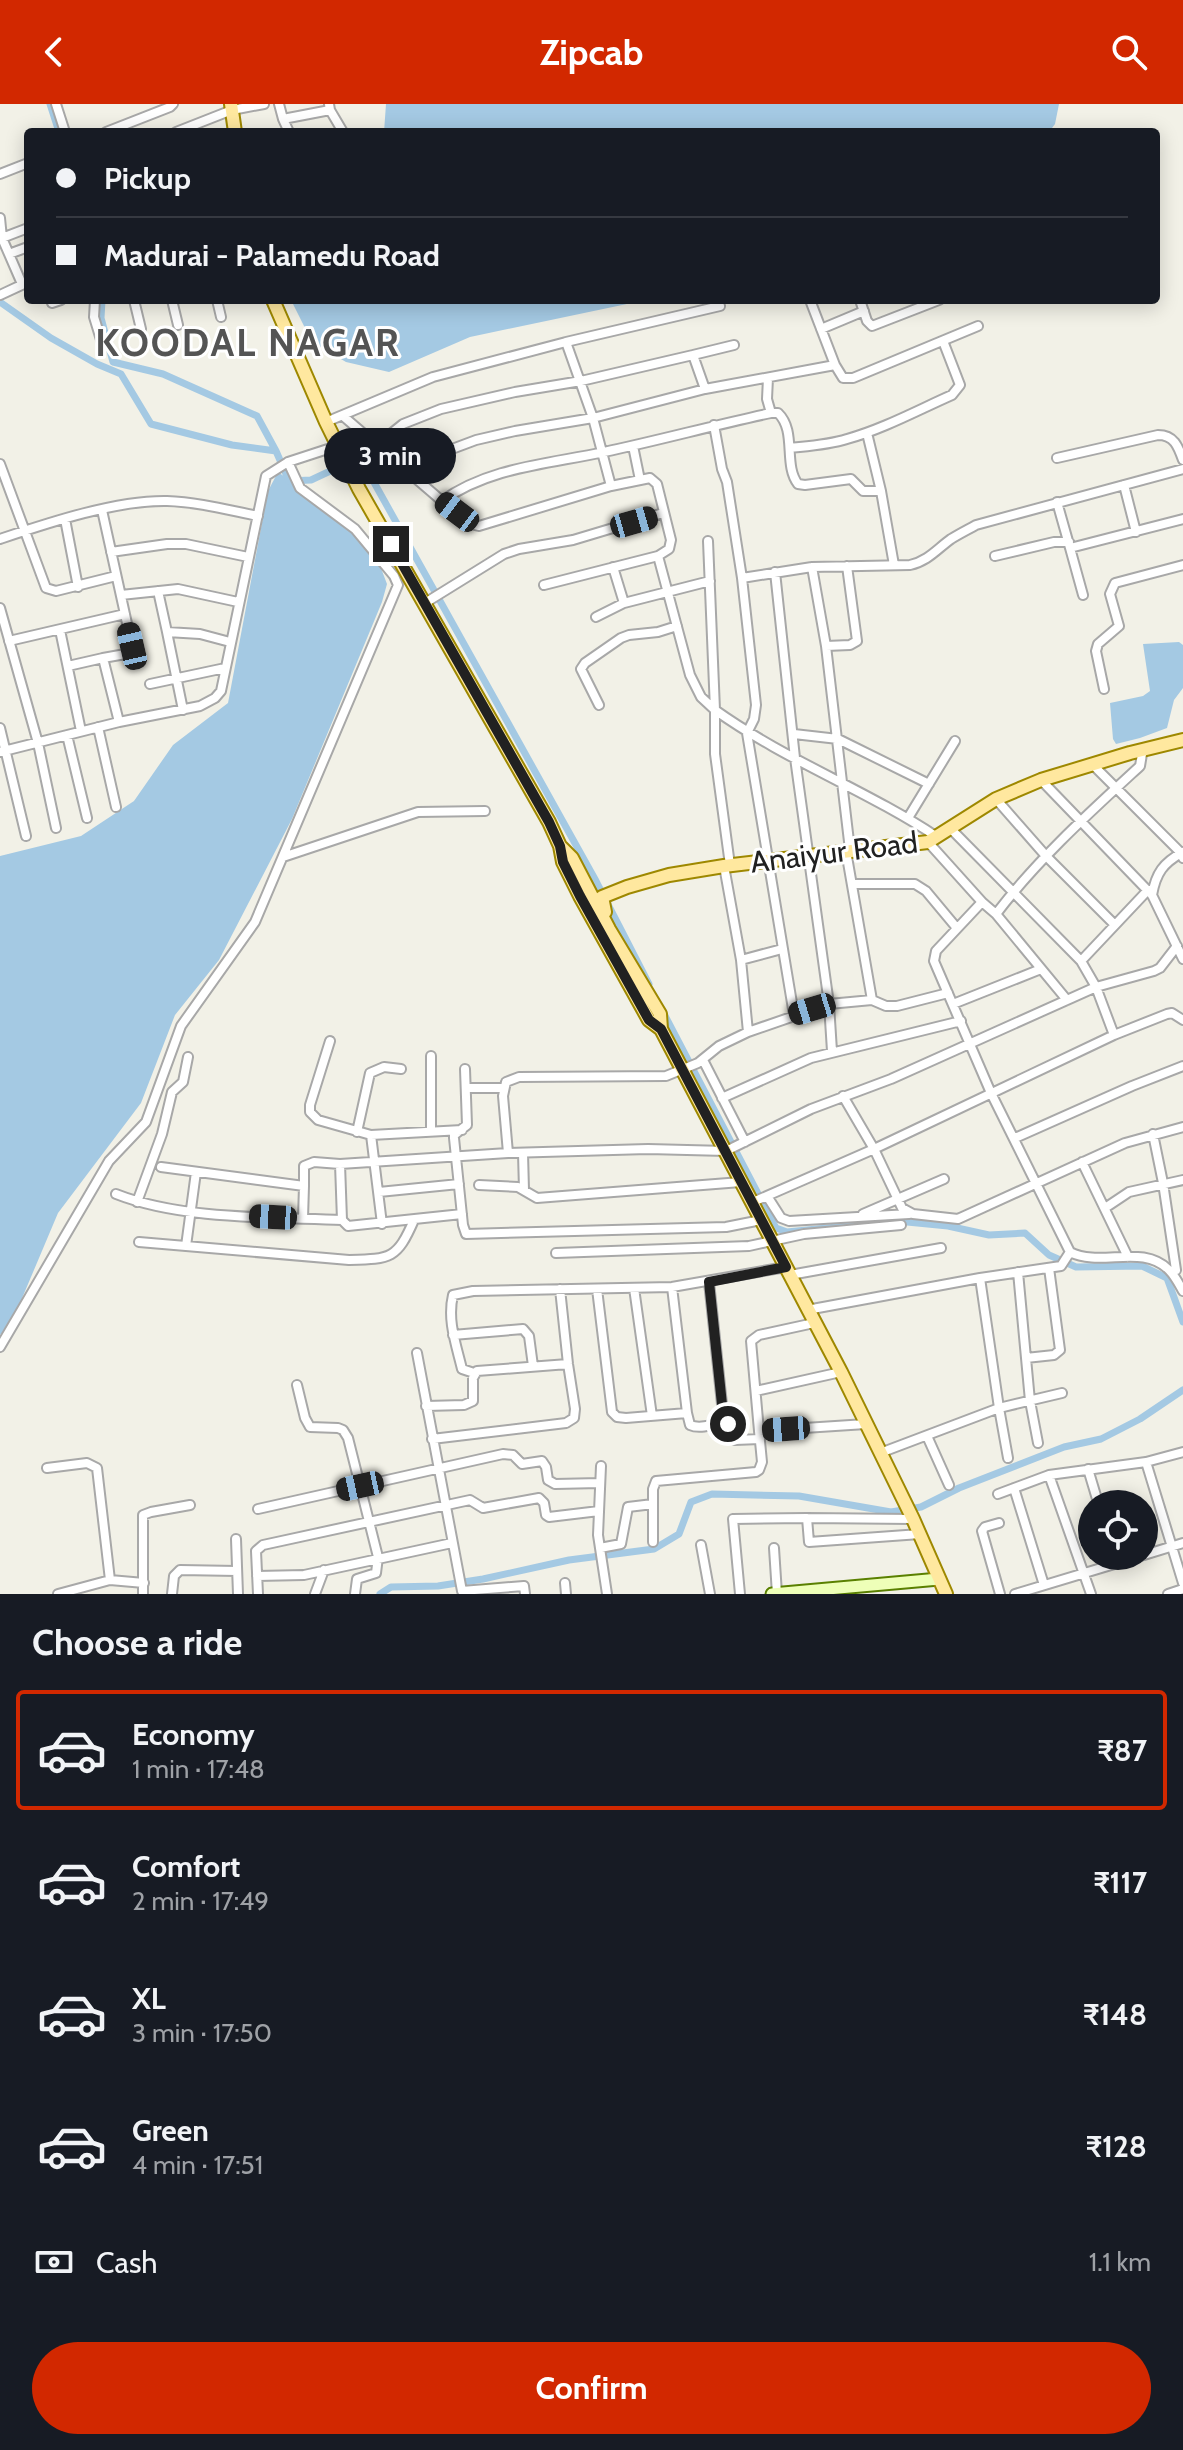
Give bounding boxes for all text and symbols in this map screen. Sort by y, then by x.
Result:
icon: back [32,30,76,74]
text: Zipcab [540,30,643,74]
icon: search [1107,30,1151,74]
text: Pickup [104,160,191,197]
text: Madurai - Palamedu Road [104,237,440,274]
district label: KOODAL NAGAR [95,319,401,366]
callout: 3 min [325,428,457,484]
text: 3 min [358,440,422,472]
car [431,488,483,536]
car [608,504,660,540]
route end [373,526,409,562]
car [115,620,149,672]
street label: Anaiyur Road [748,823,920,881]
car [786,991,838,1027]
car [248,1204,298,1230]
route start [710,1406,746,1442]
car [761,1415,811,1443]
car [334,1469,386,1503]
map controls [1078,1490,1158,1570]
button: locate [1078,1490,1158,1570]
text: Choose a ride [32,1620,242,1664]
icon: car [36,1714,108,1786]
text: Economy [132,1716,255,1753]
text: ₹87 [1097,1732,1147,1769]
text: 1 min · 17:48 [132,1753,265,1785]
icon: car [36,1846,108,1918]
text: Comfort [132,1848,240,1885]
text: ₹117 [1093,1864,1147,1901]
text: 2 min · 17:49 [132,1885,269,1917]
icon: car [36,1978,108,2050]
text: XL [132,1980,166,2017]
text: ₹148 [1083,1996,1147,2033]
text: 3 min · 17:50 [132,2017,272,2049]
icon: car [36,2110,108,2182]
text: Green [132,2112,209,2149]
text: ₹128 [1086,2128,1147,2165]
text: 4 min · 17:51 [132,2149,263,2181]
icon: cash [32,2240,76,2284]
text: Cash [96,2244,158,2281]
text: 1.1 km [1089,2246,1151,2278]
button: Confirm [32,2342,1151,2434]

